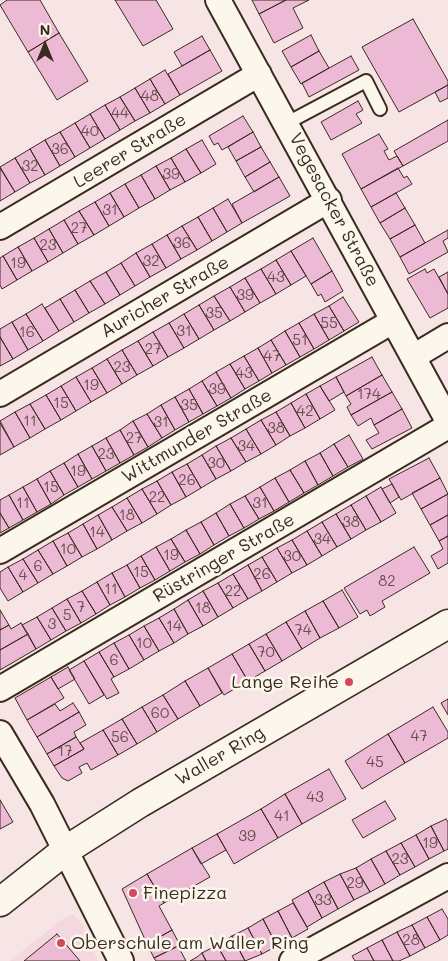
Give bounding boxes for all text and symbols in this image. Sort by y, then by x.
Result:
north arrow [20,20,70,70]
text: N [40,20,50,39]
house number: 48 [141,87,159,105]
house number: 44 [111,104,129,122]
street label: Leerer Straße [70,109,190,193]
house number: 40 [81,122,99,140]
street label: Vegesacker Straße [284,129,384,291]
house number: 36 [51,140,69,158]
house number: 32 [21,157,39,175]
house number: 39 [162,165,180,183]
house number: 31 [102,201,118,219]
house number: 27 [71,219,87,237]
house number: 36 [173,234,191,252]
house number: 23 [39,236,57,254]
street label: Auricher Straße [97,252,233,342]
house number: 32 [142,252,160,270]
house number: 19 [10,254,26,272]
house number: 43 [267,268,285,286]
house number: 39 [236,286,254,304]
house number: 35 [205,304,223,322]
house number: 55 [320,314,338,332]
house number: 31 [176,322,192,340]
house number: 16 [19,323,35,341]
house number: 51 [292,331,308,349]
house number: 27 [145,340,161,358]
house number: 47 [263,347,281,365]
house number: 23 [113,358,131,376]
house number: 43 [235,364,253,382]
house number: 19 [83,376,99,394]
house number: 39 [208,380,226,398]
street label: Wittmunder Straße [118,384,276,488]
house number: 174 [357,385,381,403]
house number: 15 [53,394,69,412]
house number: 35 [180,396,198,414]
house number: 42 [296,402,314,420]
house number: 11 [23,412,37,430]
house number: 31 [153,413,169,431]
house number: 38 [267,419,285,437]
house number: 27 [126,429,142,447]
house number: 34 [237,437,255,455]
house number: 23 [97,445,115,463]
house number: 30 [207,454,225,472]
house number: 19 [70,462,86,480]
house number: 26 [178,471,196,489]
house number: 15 [43,478,59,496]
house number: 22 [149,488,165,506]
house number: 11 [16,494,30,512]
house number: 31 [252,494,268,512]
house number: 18 [119,506,135,524]
street label: Rüstringer Straße [149,509,299,607]
house number: 38 [342,513,360,531]
house number: 14 [89,523,105,541]
house number: 34 [313,530,331,548]
house number: 10 [60,540,76,558]
house number: 19 [163,546,179,564]
house number: 30 [283,547,301,565]
house number: 6 [33,557,43,575]
house number: 15 [133,563,149,581]
house number: 26 [253,565,271,583]
house number: 4 [19,566,27,584]
house number: 82 [378,572,396,590]
house number: 11 [104,580,118,598]
house number: 22 [225,582,241,600]
house number: 7 [77,598,85,616]
house number: 18 [195,599,211,617]
house number: 5 [63,606,71,624]
house number: 3 [48,615,56,633]
house number: 14 [166,617,182,635]
house number: 74 [294,621,312,639]
house number: 10 [136,634,152,652]
house number: 70 [257,643,275,661]
house number: 6 [109,651,119,669]
place label: Lange Reihe [232,671,339,693]
marker: Lange Reihe [343,676,355,688]
house number: 60 [151,704,169,722]
street label: Waller Ring [172,722,268,790]
house number: 47 [410,727,428,745]
house number: 56 [111,728,129,746]
house number: 17 [57,742,73,760]
house number: 45 [366,753,384,771]
house number: 43 [306,788,324,806]
house number: 41 [274,807,290,825]
house number: 39 [238,827,256,845]
house number: 19 [422,834,438,852]
house number: 23 [391,850,409,868]
house number: 29 [346,874,364,892]
place label: Finepizza [143,882,228,904]
marker: Finepizza [127,887,139,899]
house number: 33 [314,891,332,909]
house number: 28 [402,931,420,949]
place label: Oberschule am Waller Ring [71,932,308,954]
marker: Oberschule am Waller Ring [55,937,67,949]

